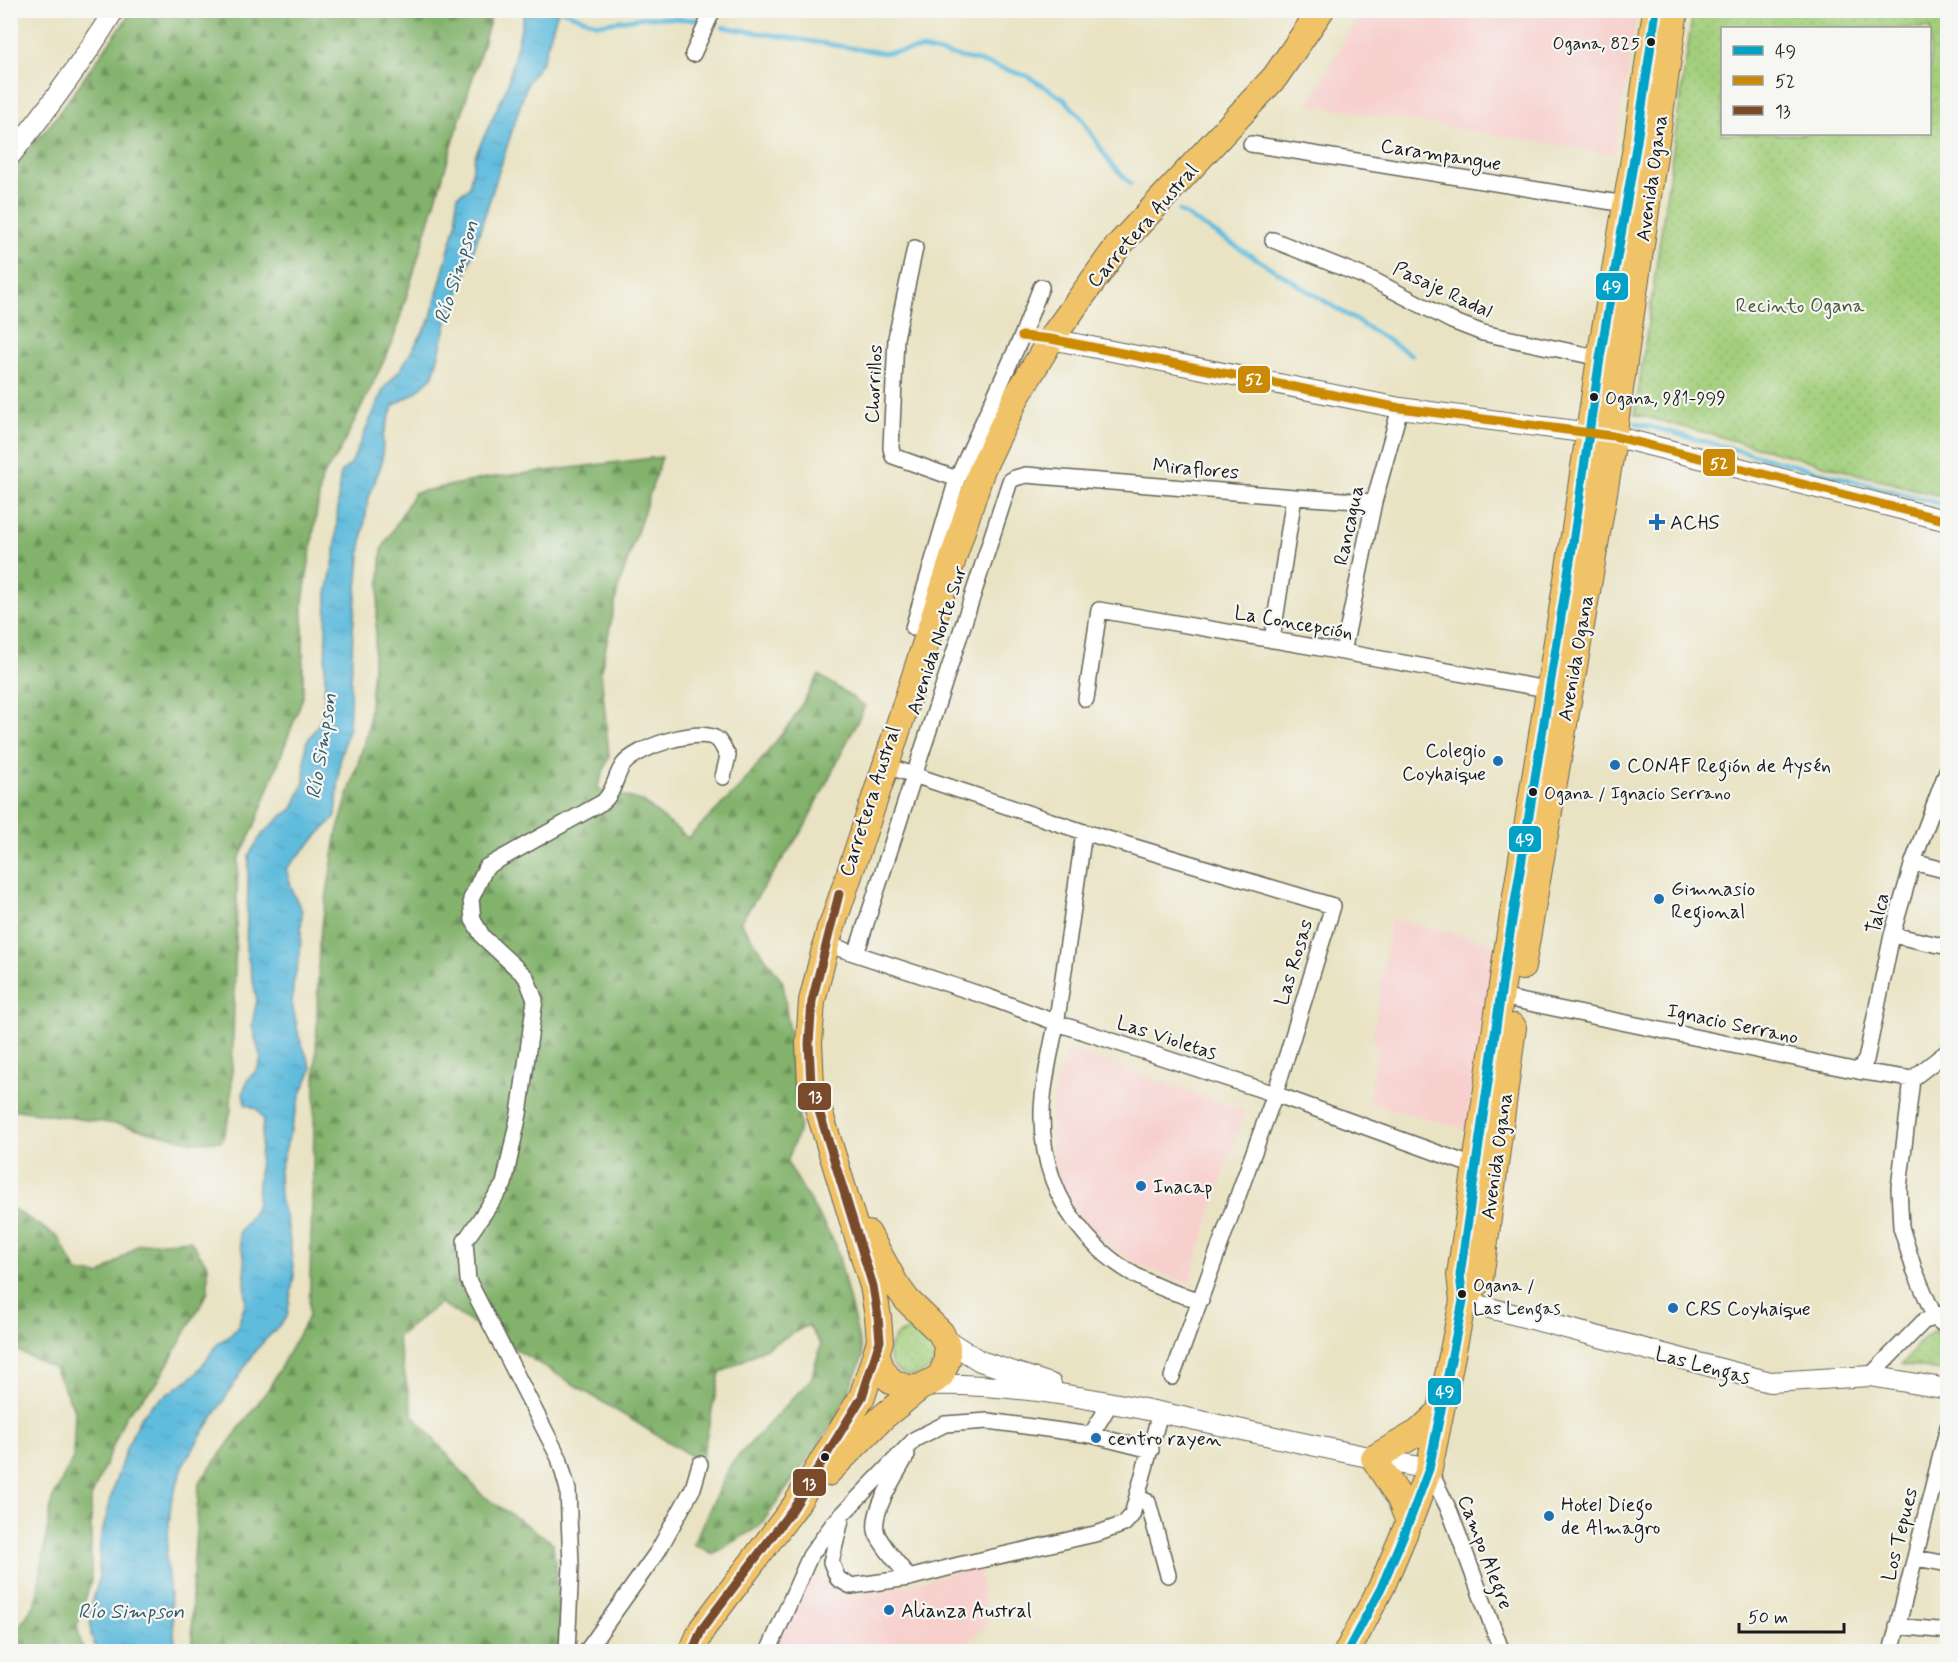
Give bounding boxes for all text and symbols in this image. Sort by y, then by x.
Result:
legend [1721,27,1931,135]
place label: Ogana, 825 [1553,32,1640,56]
marker: Ogana, 825 [1645,36,1657,48]
text: 49 [1775,40,1796,64]
text: 52 [1775,70,1795,94]
text: 13 [1775,100,1791,124]
street label: Avenida Ogana [1630,113,1675,243]
street label: Carampangue [1378,133,1503,179]
street label: Carretera Austral [1081,158,1205,294]
water label: Río Simpson [428,217,486,327]
street label: Pasaje Radal [1388,256,1496,325]
line badge: 49 [1595,272,1629,301]
text: 49 [1603,277,1621,298]
park label: Recinto Ogana [1736,293,1865,320]
street label: Chorrillos [859,344,890,424]
line badge: 52 [1237,365,1271,394]
text: 52 [1245,370,1263,391]
place label: Ogana, 981-999 [1605,387,1726,411]
marker: Ogana, 981-999 [1588,391,1600,403]
line badge: 52 [1702,448,1736,477]
street label: Miraflores [1152,452,1240,487]
text: 52 [1710,454,1728,475]
street label: Rancagua [1328,483,1371,568]
place label: ACHS [1670,510,1720,537]
marker: ACHS [1648,513,1666,531]
street label: Avenida Norte Sur [901,562,974,718]
street label: Avenida Ogana [1552,593,1601,723]
street label: La Concepción [1232,600,1355,647]
water label: Río Simpson [300,691,344,801]
street label: Carretera Austral [833,723,908,880]
place label: Colegio Coyhaique [1402,738,1486,788]
place label: CONAF Región de Aysén [1627,753,1831,782]
marker: Colegio Coyhaique [1491,754,1505,768]
marker: CONAF Región de Aysén [1608,758,1622,772]
place label: Ogana / Ignacio Serrano [1544,782,1731,806]
marker: Ogana / Ignacio Serrano [1527,786,1539,798]
line badge: 49 [1508,825,1542,853]
text: 49 [1516,830,1534,851]
place label: Gimnasio Regional [1671,876,1755,928]
street label: Talca [1860,890,1897,937]
marker: Gimnasio Regional [1652,892,1666,906]
street label: Las Rosas [1269,916,1320,1009]
street label: Ignacio Serrano [1664,997,1801,1052]
street label: Las Violetas [1113,1010,1220,1067]
line badge: 13 [797,1082,832,1111]
text: 13 [808,1087,822,1108]
street label: Avenida Ogana [1475,1091,1520,1221]
place label: Inacap [1153,1174,1213,1201]
marker: Inacap [1134,1179,1148,1193]
place label: Ogana / Las Lengas [1473,1274,1561,1323]
marker: Ogana / Las Lengas [1456,1288,1468,1300]
place label: CRS Coyhaique [1685,1296,1811,1323]
marker: CRS Coyhaique [1666,1301,1680,1315]
street label: Las Lengas [1652,1341,1753,1394]
line badge: 49 [1427,1377,1462,1406]
text: 49 [1436,1382,1454,1403]
place label: centro rayen [1108,1426,1222,1453]
marker: centro rayen [1089,1431,1103,1445]
unlabelled marker [819,1451,831,1463]
line badge: 13 [792,1468,827,1497]
text: 13 [802,1474,816,1495]
street label: Los Tepues [1876,1485,1925,1584]
street label: Campo Alegre [1449,1491,1519,1614]
place label: Hotel Diego de Almagro [1561,1492,1660,1543]
marker: Hotel Diego de Almagro [1542,1509,1556,1523]
scale bar [1739,1596,1844,1634]
water label: Río Simpson [78,1598,185,1626]
place label: Alianza Austral [901,1598,1032,1625]
marker: Alianza Austral [882,1603,896,1617]
text: 50 m [1748,1606,1788,1630]

